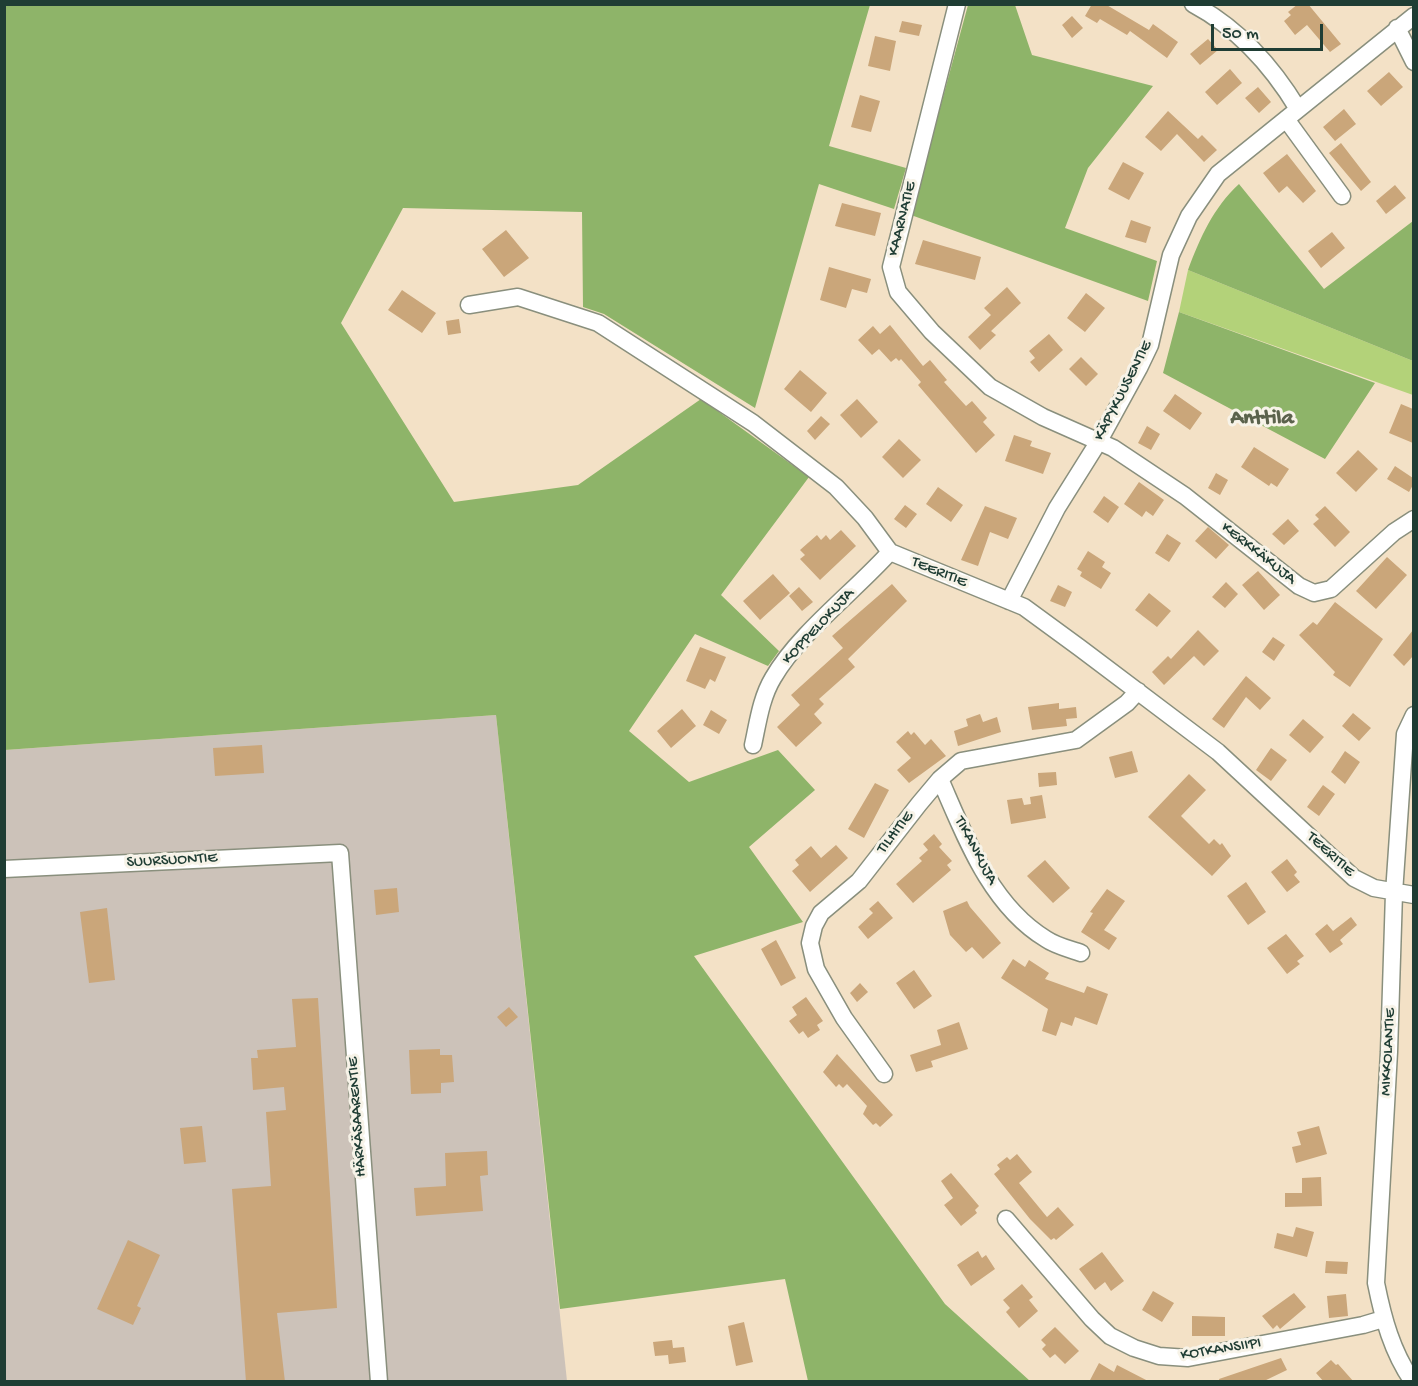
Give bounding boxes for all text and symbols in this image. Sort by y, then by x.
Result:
scale bar [1214,12,1326,50]
text: 50 m [1222,24,1259,45]
street label: KAARNATIE [885,180,921,258]
street label: KÄPYKUUSENTIE [1091,338,1157,444]
district label: Anttila [1230,407,1294,433]
street label: KERKKÄKUJA [1217,519,1299,589]
street label: TEERITIE [908,553,970,593]
street label: KOPPELOKUJA [779,585,859,669]
street label: TILHITIE [873,808,919,858]
street label: TIKANKUJA [949,814,1001,888]
street label: TEERITIE [1302,828,1358,882]
street label: SUURSUONTIE [126,849,218,873]
street label: MIKKOLANTIE [1377,1008,1401,1096]
street label: HÄRKÄSAARENTIE [344,1056,372,1178]
street label: KOTKANSIIPI [1179,1334,1263,1366]

